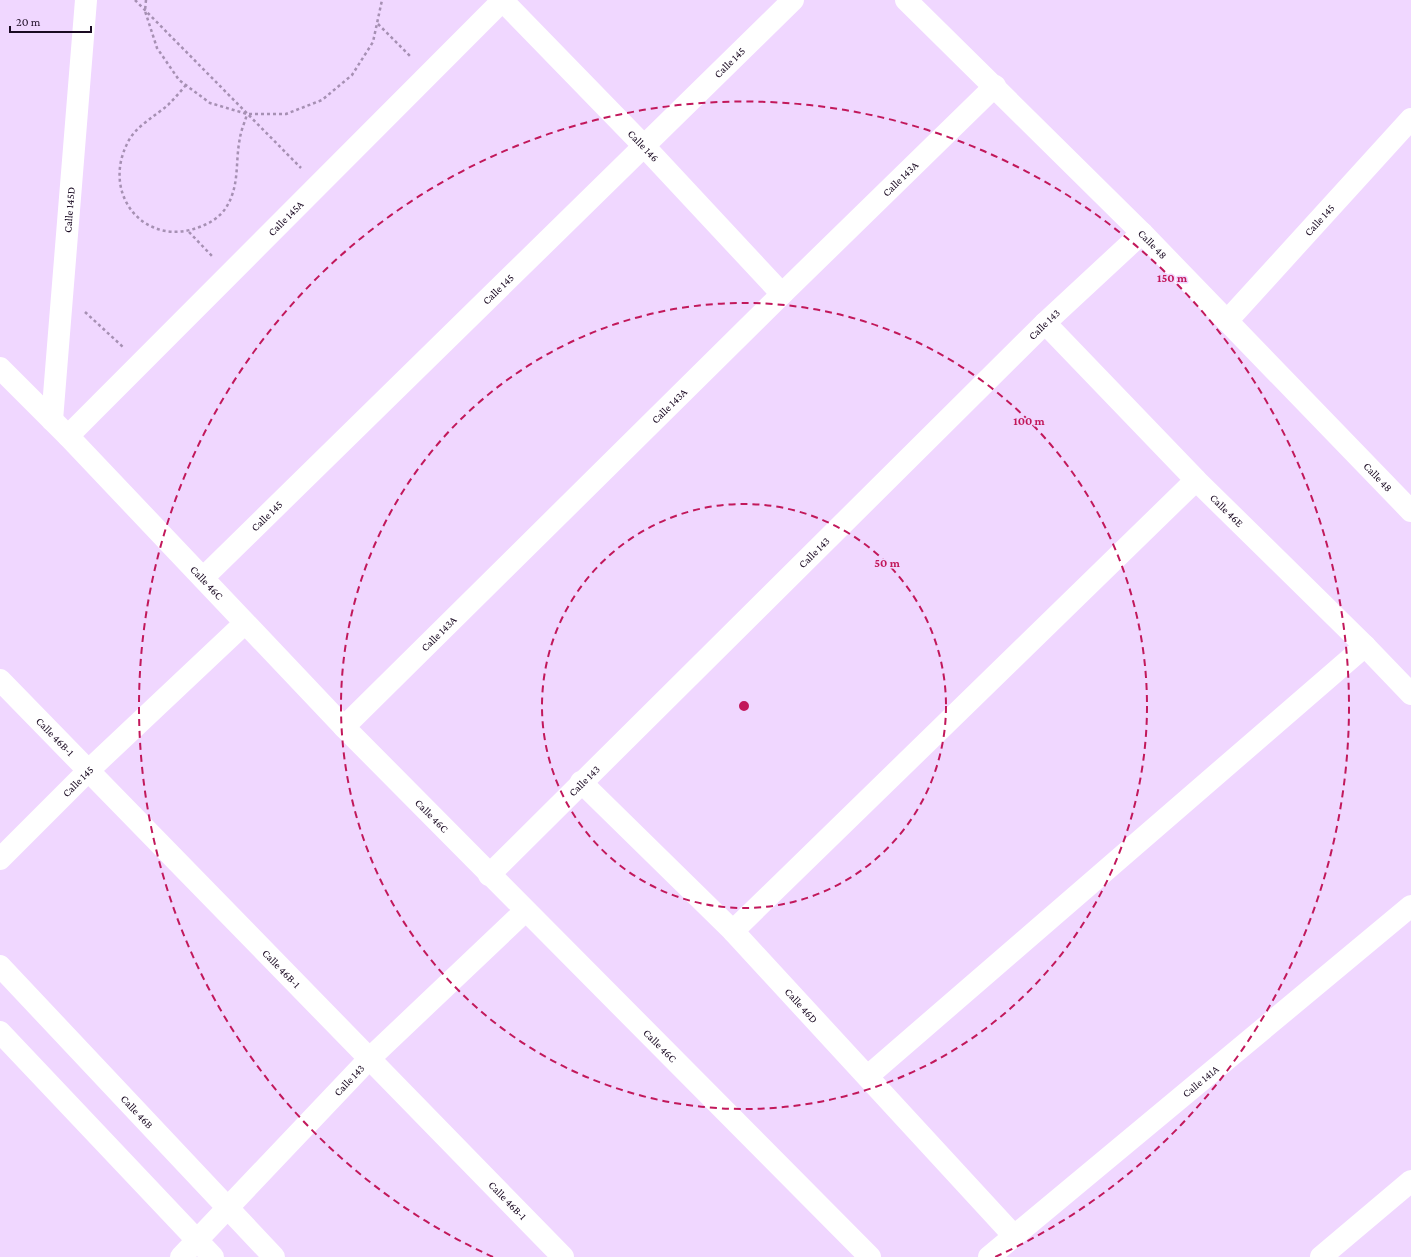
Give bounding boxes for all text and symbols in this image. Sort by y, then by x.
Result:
scale bar [10,8,91,34]
text: 20 m [16,15,41,29]
street label: Calle 145 [711,44,747,80]
street label: Calle 146 [626,127,661,164]
street label: Calle 143A [880,158,921,199]
street label: Calle 145D [61,186,77,233]
street label: Calle 145A [265,197,306,238]
street label: Calle 145 [1302,201,1337,238]
street label: Calle 48 [1136,227,1169,261]
street label: Calle 145 [480,271,516,307]
text: 150 m [1157,271,1188,285]
street label: Calle 143 [1026,306,1062,342]
street label: Calle 143A [649,385,690,426]
text: 100 m [1013,414,1046,428]
street label: Calle 48 [1361,460,1395,494]
street label: Calle 46E [1208,491,1246,529]
street label: Calle 145 [249,498,285,534]
street label: Calle 143 [796,534,832,570]
text: 50 m [874,556,901,570]
street label: Calle 46C [188,563,226,602]
street label: Calle 143A [418,613,459,654]
centre of rings [737,699,751,713]
street label: Calle 46B-1 [34,715,77,759]
street label: Calle 145 [60,763,96,799]
street label: Calle 143 [566,763,602,798]
street label: Calle 46C [413,796,451,835]
street label: Calle 46B-1 [260,947,303,990]
street label: Calle 46D [783,986,820,1025]
street label: Calle 46C [641,1026,680,1065]
street label: Calle 143 [331,1062,367,1098]
street label: Calle 141A [1180,1062,1222,1100]
street label: Calle 46B [119,1092,156,1131]
street label: Calle 46B-1 [486,1179,529,1222]

